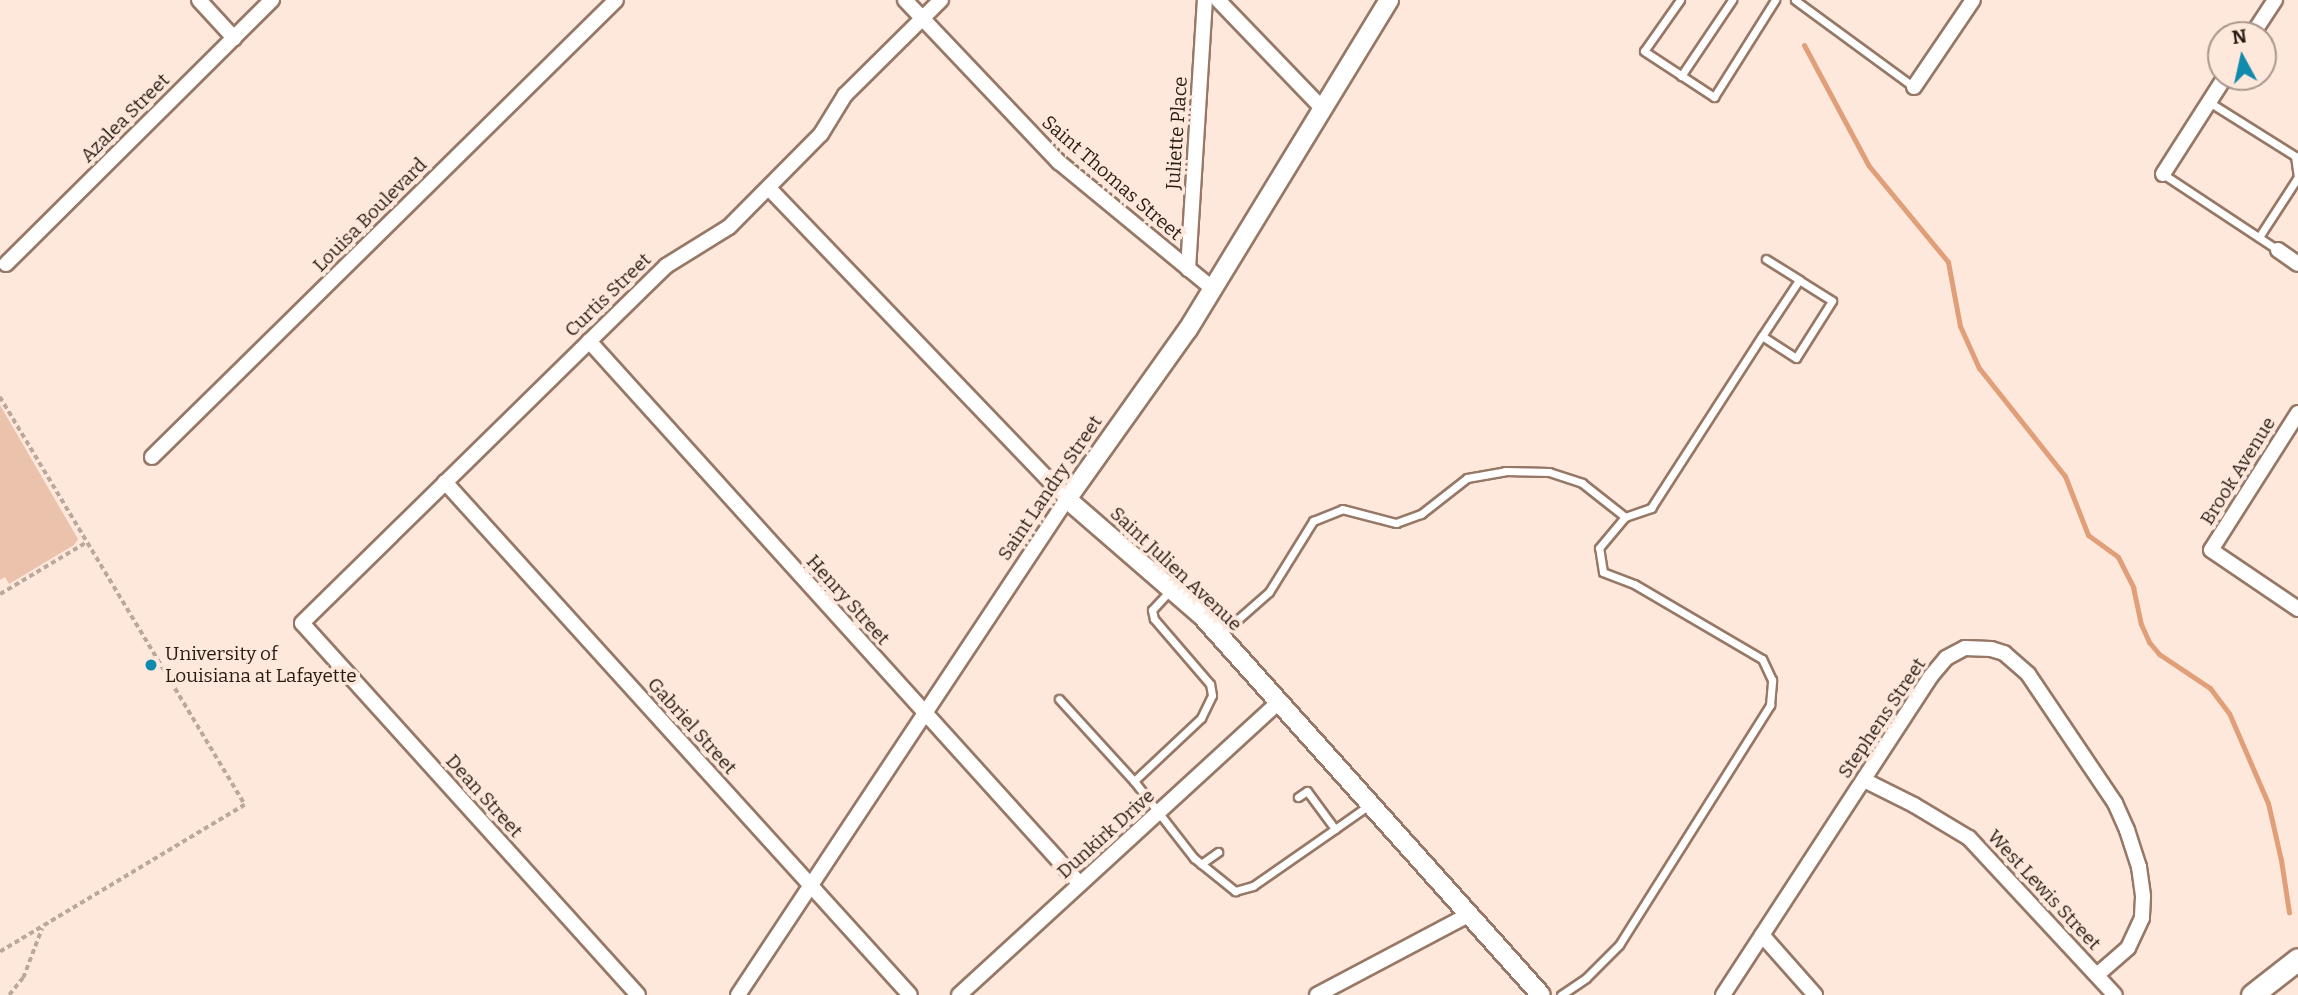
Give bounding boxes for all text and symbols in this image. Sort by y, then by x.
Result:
north arrow [2207,21,2277,91]
text: N [2230,24,2248,49]
street label: Azalea Street [76,69,174,167]
street label: Juliette Place [1162,76,1192,190]
street label: Saint Thomas Street [1037,111,1187,245]
street label: Louisa Boulevard [308,153,432,277]
street label: Curtis Street [560,248,656,342]
street label: Saint Landry Street [993,411,1107,565]
street label: Brook Avenue [2196,413,2280,529]
street label: Saint Julien Avenue [1105,502,1247,636]
street label: Henry Street [802,550,894,650]
place label: University of Louisiana at Lafayette [165,643,357,687]
street label: Stephens Street [1833,653,1931,783]
marker: University of Louisiana at Lafayette [143,657,159,673]
street label: Gabriel Street [643,673,741,779]
street label: Dean Street [441,750,527,842]
street label: Dunkirk Drive [1053,784,1159,884]
street label: West Lewis Street [1983,825,2105,955]

